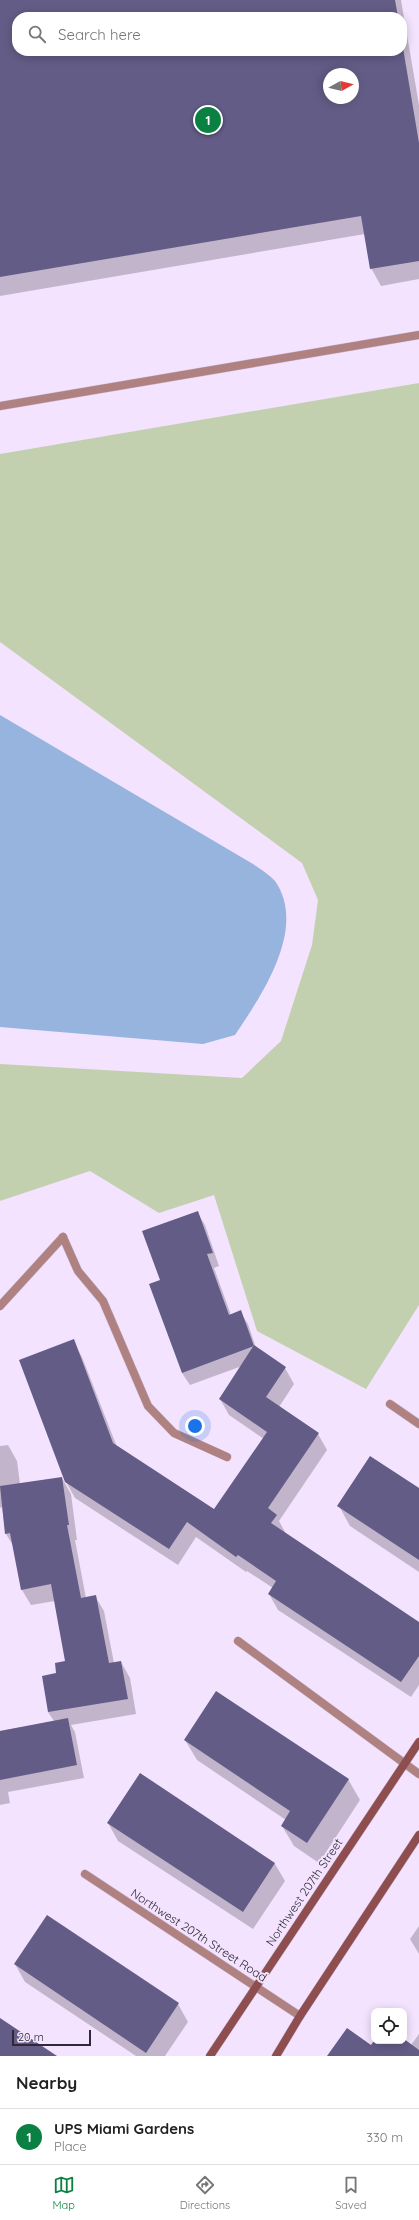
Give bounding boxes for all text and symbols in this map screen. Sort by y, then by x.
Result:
search box [12,12,407,56]
icon: search [26,23,48,45]
text: Search here [58,25,141,44]
north arrow [323,68,359,104]
pin: 1 [195,105,221,135]
your location [185,1416,205,1436]
street label: Northwest 207th Street [262,1835,346,1949]
street label: Northwest 207th Street Road [128,1885,270,1985]
map controls [371,2008,407,2044]
button: locate [371,2008,407,2044]
scale bar [12,2028,91,2047]
text: 20 m [18,2030,44,2044]
text: Nearby [16,2072,77,2093]
text: UPS Miami Gardens [54,2119,194,2138]
text: 1 [26,2129,32,2145]
text: 330 m [366,2129,403,2145]
text: Place [54,2138,87,2154]
tab: Map [52,2174,75,2212]
tab: Directions [180,2174,230,2212]
tab: Saved [335,2174,367,2212]

